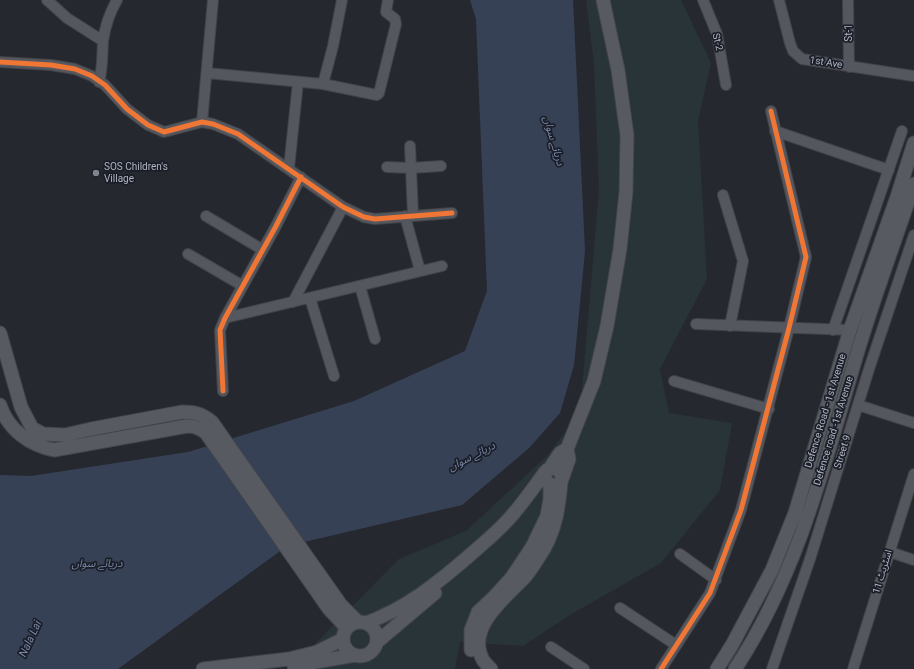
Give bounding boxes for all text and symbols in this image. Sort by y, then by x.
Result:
street label: St-1 [843,24,855,42]
street label: St-2 [709,32,725,52]
street label: 1st Ave [809,55,843,71]
water label: دریائے سواں [540,115,566,167]
place label: SOS Children's Village [104,161,168,184]
marker: SOS Children's Village [91,168,101,178]
street label: Defence Road - 1st Avenue [803,352,849,470]
street label: Defence road -1st Avenue [812,375,856,487]
street label: Street 9 [832,434,854,470]
water label: دریائے سواں [446,440,498,474]
street label: اسٹریٹ 11 [871,549,895,595]
water label: دریائے سواں [71,557,123,571]
water label: Nala Lai [17,619,45,659]

